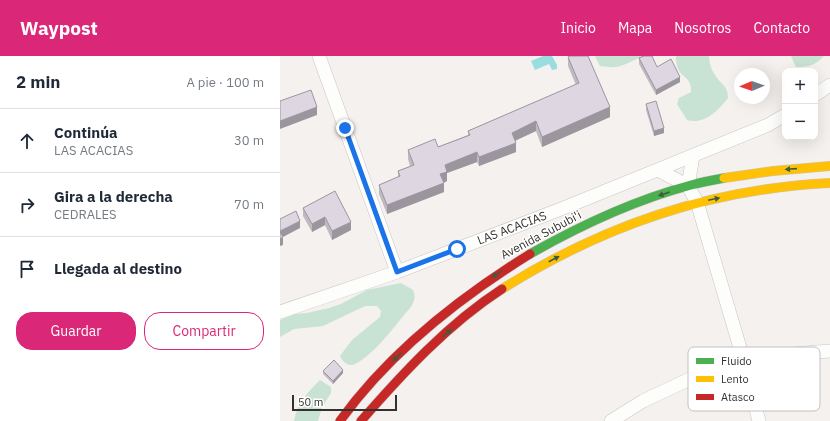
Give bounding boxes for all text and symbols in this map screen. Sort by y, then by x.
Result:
text: Waypost [20,16,98,40]
text: Inicio [560,19,596,37]
text: Mapa [618,19,652,37]
text: Nosotros [674,19,731,37]
text: Contacto [753,19,810,37]
north arrow [734,68,770,104]
map controls [782,68,818,140]
button: + [782,68,818,104]
text: 2 min [16,71,60,93]
text: A pie · 100 m [186,74,264,91]
button: − [782,104,818,140]
route end [336,119,354,137]
text: Continúa [54,123,118,142]
icon: ahead [16,130,38,152]
text: 30 m [234,132,264,149]
text: LAS ACACIAS [54,142,133,159]
one-way arrow [785,165,797,172]
text: Gira a la derecha [54,187,173,206]
one-way arrow [658,191,670,197]
icon: right [16,194,38,216]
one-way arrow [708,195,720,201]
text: 70 m [234,196,264,213]
text: CEDRALES [54,206,117,223]
street label: LAS ACACIAS [475,207,549,248]
street label: Avenida Sububi'i [498,207,584,262]
route start [448,240,466,258]
one-way arrow [548,256,559,262]
icon: arrive [16,258,38,280]
text: Llegada al destino [54,259,182,278]
one-way arrow [491,270,502,278]
button: Guardar [16,312,136,350]
button: Compartir [144,312,264,350]
one-way arrow [442,328,452,338]
legend [688,347,820,411]
one-way arrow [392,352,402,361]
text: Fluido [721,354,752,368]
text: Lento [721,372,749,386]
text: Atasco [721,390,755,404]
scale bar [292,393,397,412]
text: 50 m [298,395,323,409]

